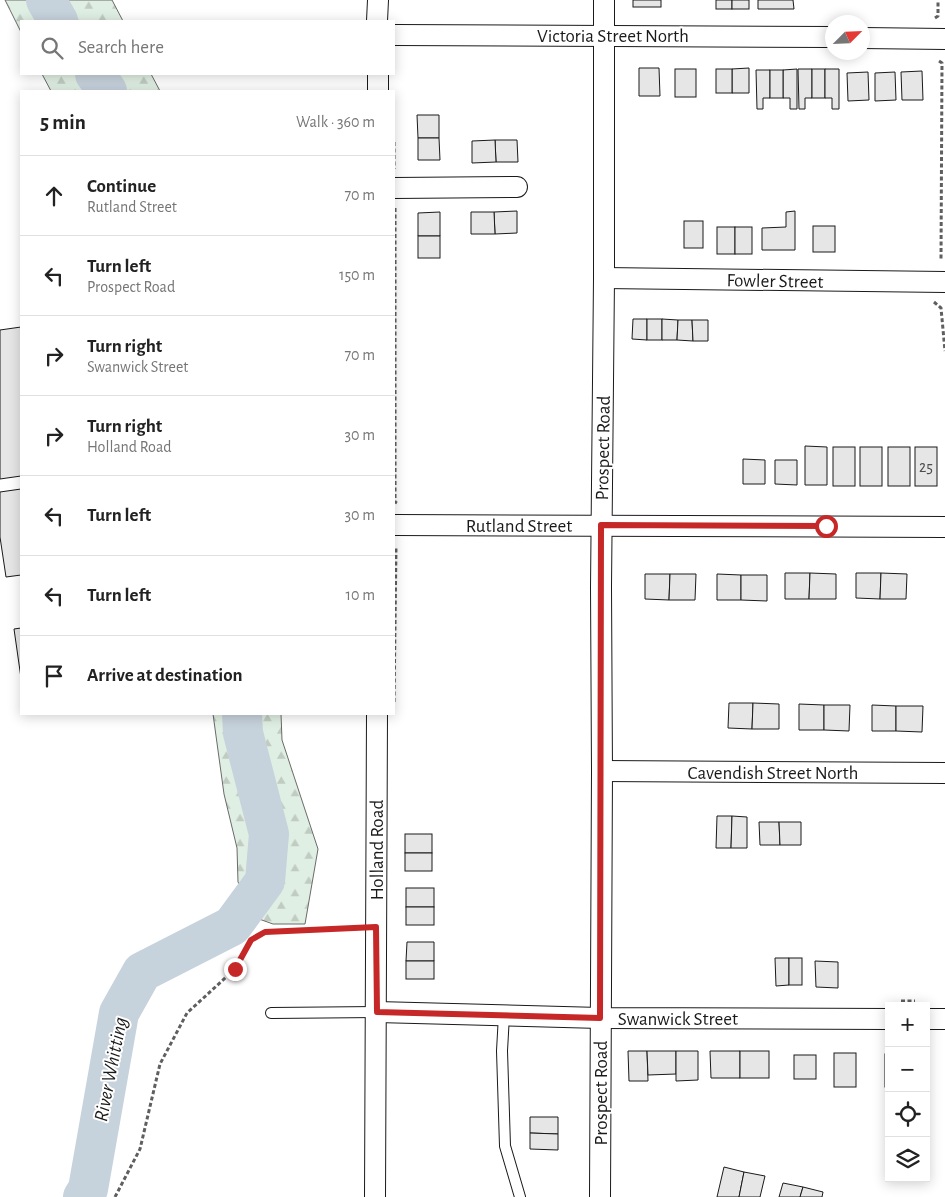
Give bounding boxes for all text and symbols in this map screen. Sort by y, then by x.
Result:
north arrow [825,15,870,60]
search box [20,20,395,75]
street label: Victoria Street North [537,27,689,46]
icon: search [38,34,66,62]
text: Search here [78,38,164,57]
text: 5 min [40,112,86,133]
text: Walk · 360 m [296,114,375,130]
text: Continue [87,177,156,196]
icon: ahead [40,182,68,210]
text: 70 m [344,187,375,203]
text: Rutland Street [87,199,177,215]
text: Turn left [87,257,151,276]
icon: left [40,262,68,290]
text: 150 m [339,267,375,283]
street label: Fowler Street [726,271,824,292]
text: Prospect Road [87,279,175,295]
text: Turn right [87,337,162,356]
icon: right [40,342,68,370]
text: 70 m [344,347,375,363]
text: Swanwick Street [87,359,188,375]
street label: Prospect Road [593,395,614,501]
text: Turn right [87,417,162,436]
icon: right [40,422,68,450]
text: 30 m [345,427,375,443]
text: Holland Road [87,439,172,455]
house number: 25 [919,459,933,475]
icon: left [40,502,68,530]
text: Turn left [87,506,151,525]
text: 30 m [345,507,375,523]
route start [815,515,838,538]
street label: Rutland Street [466,517,572,536]
icon: left [40,582,68,610]
text: Turn left [87,586,151,605]
text: 10 m [346,587,375,603]
icon: arrive [40,662,68,690]
text: Arrive at destination [87,666,243,685]
street label: Cavendish Street North [688,764,858,783]
street label: Holland Road [368,800,387,900]
route end [224,958,247,981]
map controls [885,1002,930,1182]
button: + [885,1002,930,1047]
street label: Swanwick Street [618,1010,738,1029]
water label: River Whitting [91,1015,131,1123]
street label: Prospect Road [592,1040,611,1145]
button: − [885,1047,930,1092]
button: locate [885,1092,930,1137]
button: layers [885,1137,930,1182]

